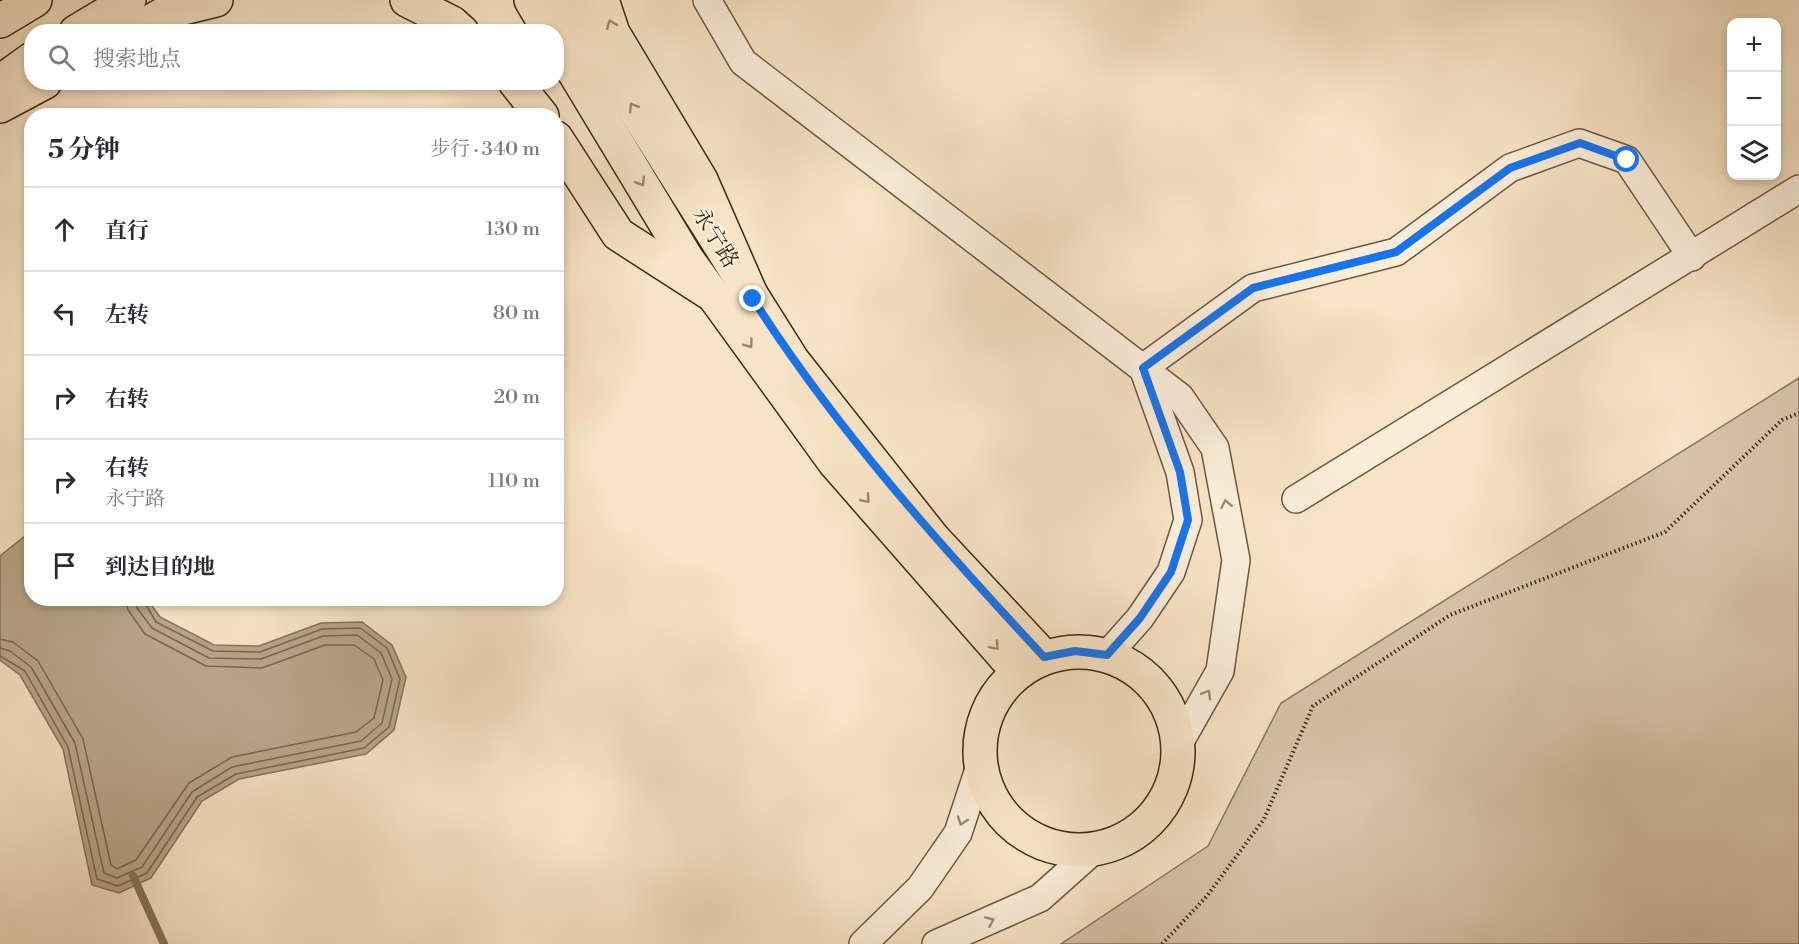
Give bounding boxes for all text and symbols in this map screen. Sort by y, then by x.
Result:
map controls [1727,18,1781,180]
button: + [1727,18,1781,72]
one-way arrow [605,19,618,30]
search box [24,24,564,90]
icon: search [45,41,78,74]
text: 搜索地点 [93,46,181,73]
button: − [1727,72,1781,126]
one-way arrow [628,103,640,113]
button: layers [1727,126,1781,180]
text: 5 分钟 [48,134,120,166]
text: 步行 · 340 m [430,137,540,162]
route start [1613,146,1639,172]
one-way arrow [633,176,645,186]
street label: 永宁路 [686,203,744,273]
icon: ahead [48,213,81,246]
text: 130 m [485,217,540,242]
text: 直行 [105,218,149,245]
route end [739,285,765,311]
icon: left [48,297,81,330]
text: 80 m [493,301,540,326]
text: 左转 [105,302,149,329]
one-way arrow [741,338,752,349]
icon: right [48,381,81,414]
text: 20 m [494,385,540,410]
text: 右转 [105,386,149,413]
text: 右转 [105,455,149,482]
icon: right [48,465,81,498]
text: 110 m [488,469,540,494]
text: 永宁路 [105,487,165,512]
one-way arrow [859,492,870,503]
one-way arrow [1220,500,1233,510]
icon: arrive [48,549,81,582]
text: 到达目的地 [105,554,215,581]
one-way arrow [988,639,999,650]
one-way arrow [1200,690,1212,700]
one-way arrow [956,815,969,826]
one-way arrow [983,916,994,928]

